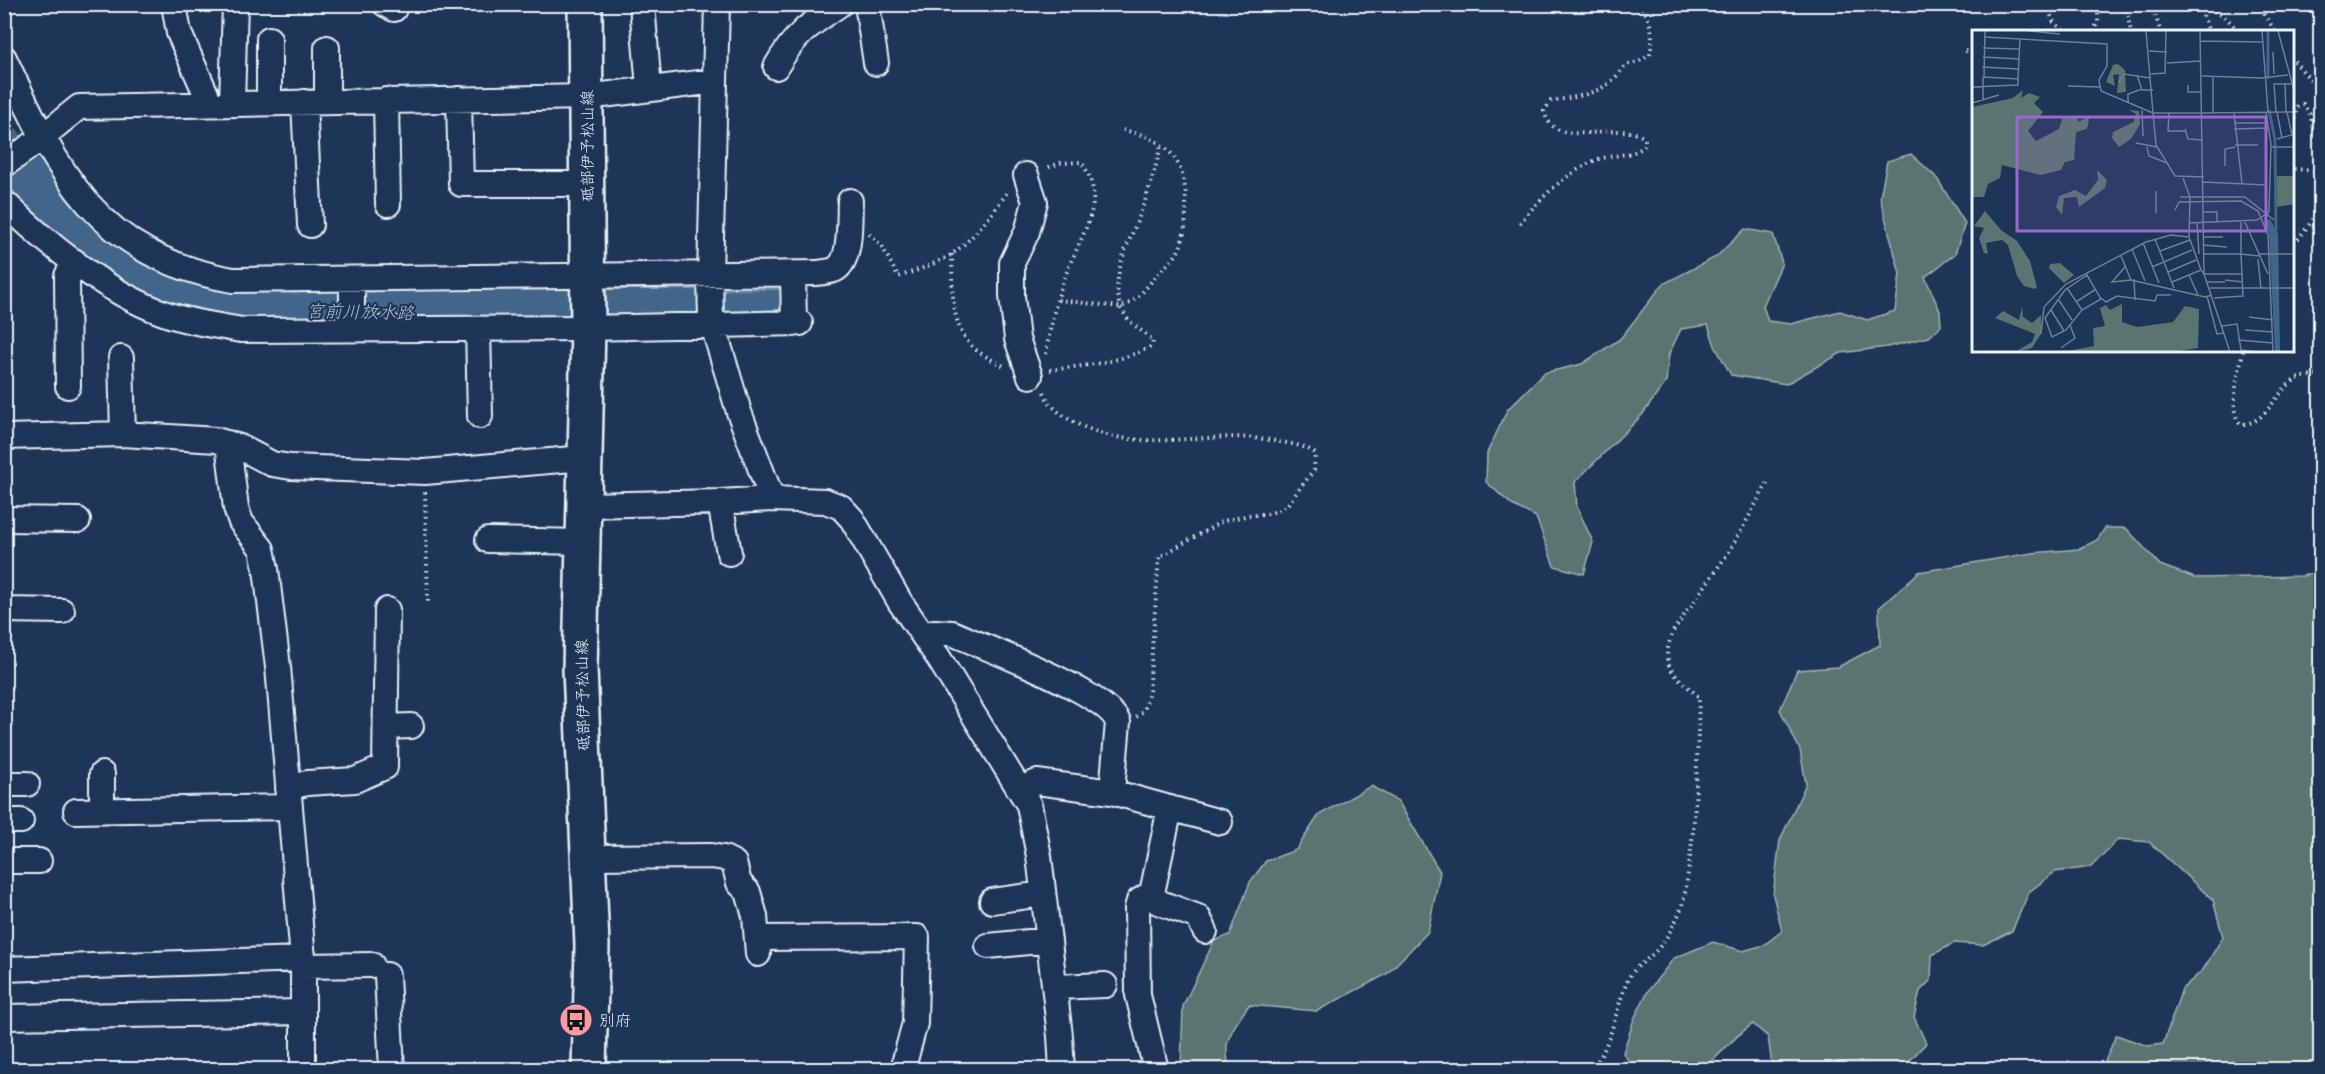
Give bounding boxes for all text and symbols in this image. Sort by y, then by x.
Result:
inset map [1972,30,2295,352]
street label: 砥部伊予松山線 [576,90,601,202]
water label: 宮前川放水路 [306,298,415,329]
street label: 砥部伊予松山線 [570,639,597,751]
bus stop icon: 別府 [558,1002,594,1038]
place label: 別府 [599,1009,631,1034]

